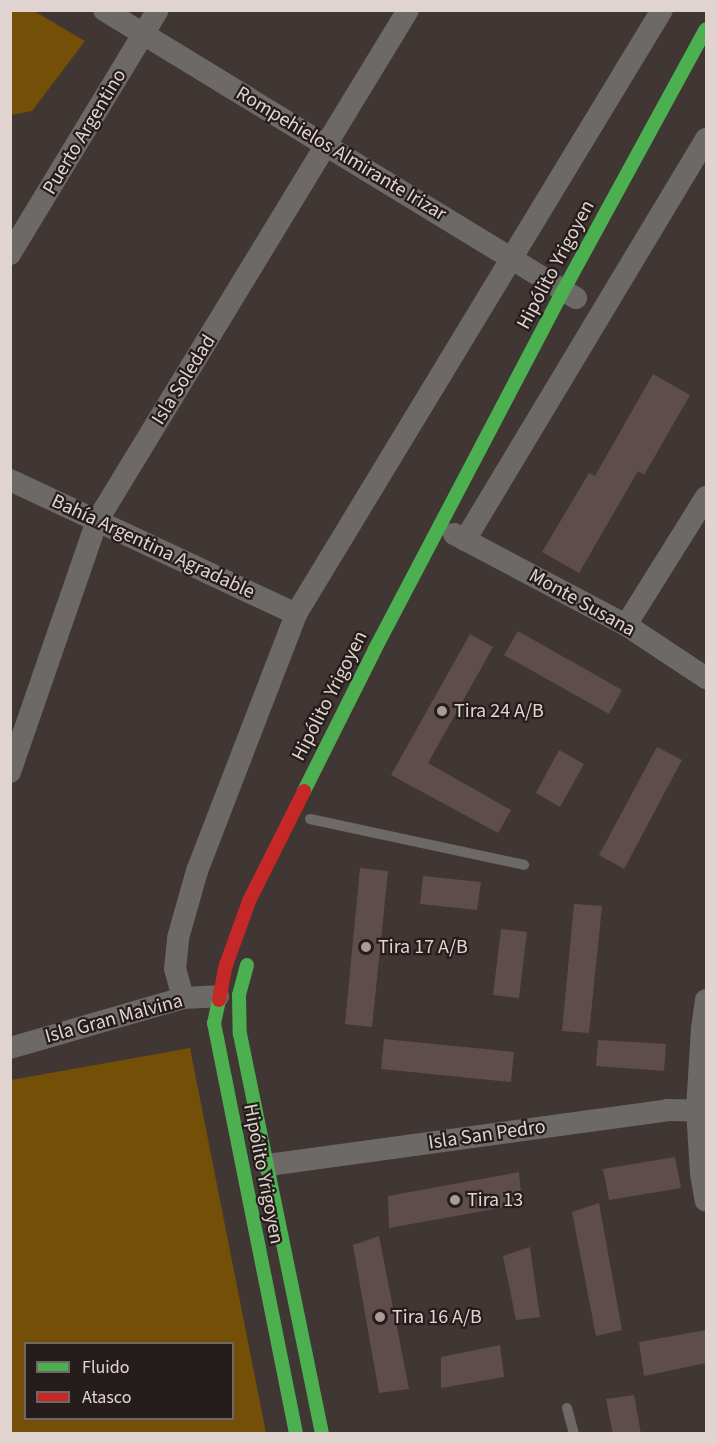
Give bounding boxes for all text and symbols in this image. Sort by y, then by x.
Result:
street label: Puerto Argentino [38,65,132,199]
street label: Rompehielos Almirante Irizar [231,82,451,226]
street label: Hipólito Yrigoyen [512,196,600,334]
street label: Isla Soledad [147,331,221,429]
street label: Bahía Argentina Agradable [48,489,258,605]
street label: Monte Susana [525,564,639,642]
street label: Hipólito Yrigoyen [287,627,373,765]
place label: Tira 24 A/B [454,699,544,723]
marker: Tira 24 A/B [435,704,449,718]
place label: Tira 17 A/B [378,935,468,959]
marker: Tira 17 A/B [359,940,373,954]
street label: Isla Gran Malvina [42,989,186,1049]
street label: Hipólito Yrigoyen [238,1102,288,1246]
street label: Isla San Pedro [427,1115,547,1155]
place label: Tira 13 [467,1188,523,1212]
marker: Tira 13 [448,1193,462,1207]
place label: Tira 16 A/B [392,1305,482,1329]
marker: Tira 16 A/B [373,1310,387,1324]
legend [24,1342,234,1420]
text: Fluido [82,1355,129,1380]
text: Atasco [82,1385,131,1410]

